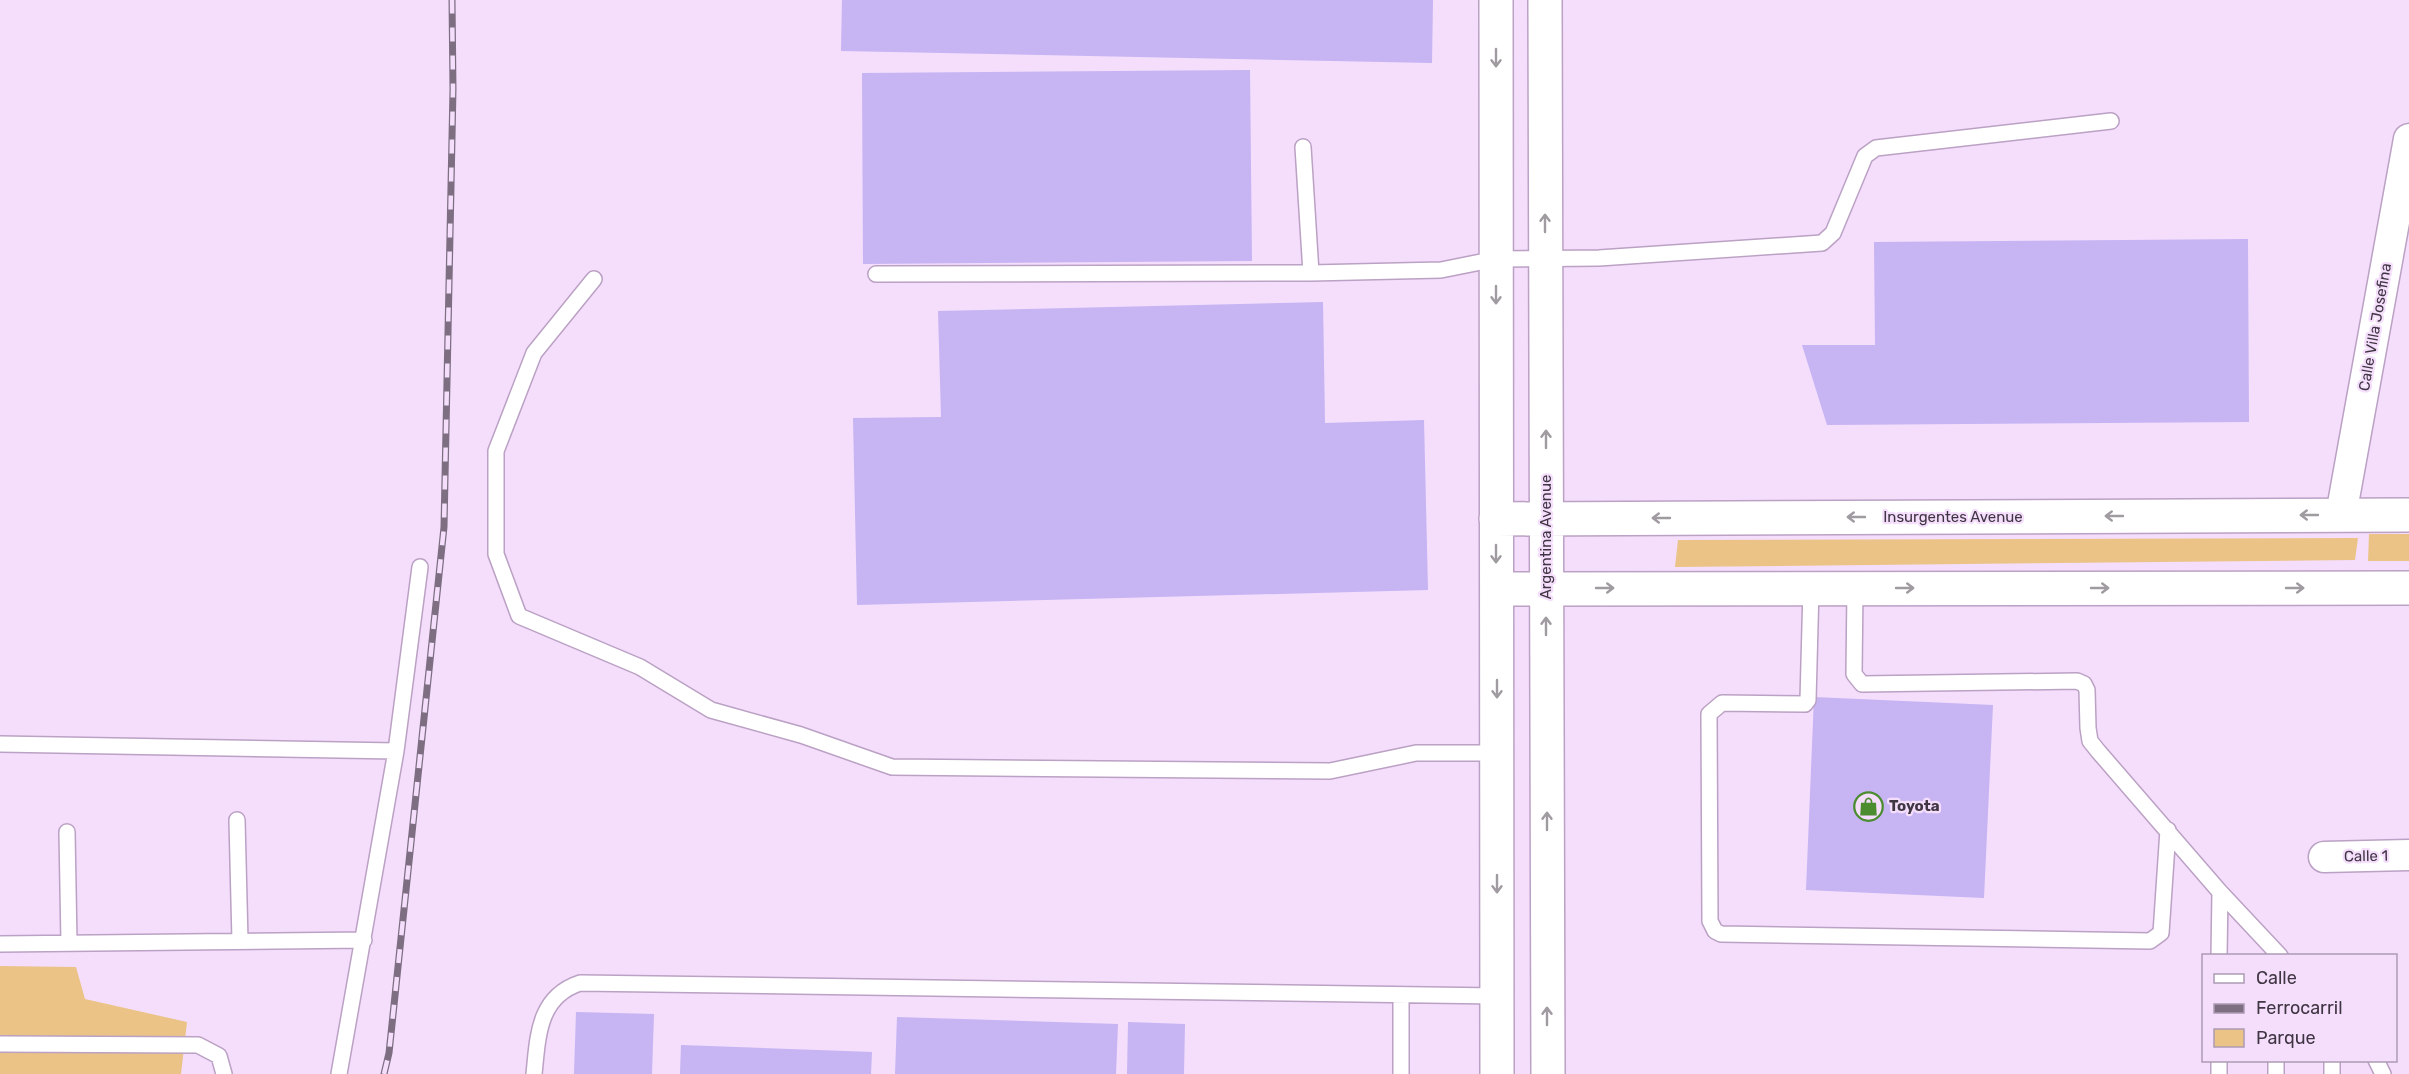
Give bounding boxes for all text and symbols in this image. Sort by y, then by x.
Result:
one-way arrow [1490,48,1502,68]
one-way arrow [1539,214,1551,234]
street label: Calle Villa Josefina [2355,262,2395,392]
one-way arrow [1490,285,1502,305]
one-way arrow [1540,430,1552,450]
street label: Argentina Avenue [1537,475,1555,599]
street label: Insurgentes Avenue [1883,508,2023,526]
one-way arrow [2299,509,2319,521]
one-way arrow [2104,510,2124,522]
one-way arrow [1846,511,1866,523]
one-way arrow [1651,512,1671,524]
one-way arrow [1490,544,1502,564]
one-way arrow [1594,582,1614,594]
one-way arrow [1894,582,1914,594]
one-way arrow [2089,582,2109,594]
one-way arrow [2284,582,2304,594]
one-way arrow [1540,616,1552,636]
one-way arrow [1491,679,1503,699]
shop icon: Toyota [1852,790,1884,822]
place label: Toyota [1889,797,1940,815]
one-way arrow [1541,811,1553,831]
street label: Calle 1 [2344,847,2388,865]
one-way arrow [1491,874,1503,894]
legend [2202,954,2397,1062]
text: Calle [2256,967,2297,989]
text: Ferrocarril [2256,997,2343,1019]
one-way arrow [1541,1006,1553,1026]
text: Parque [2256,1027,2316,1049]

